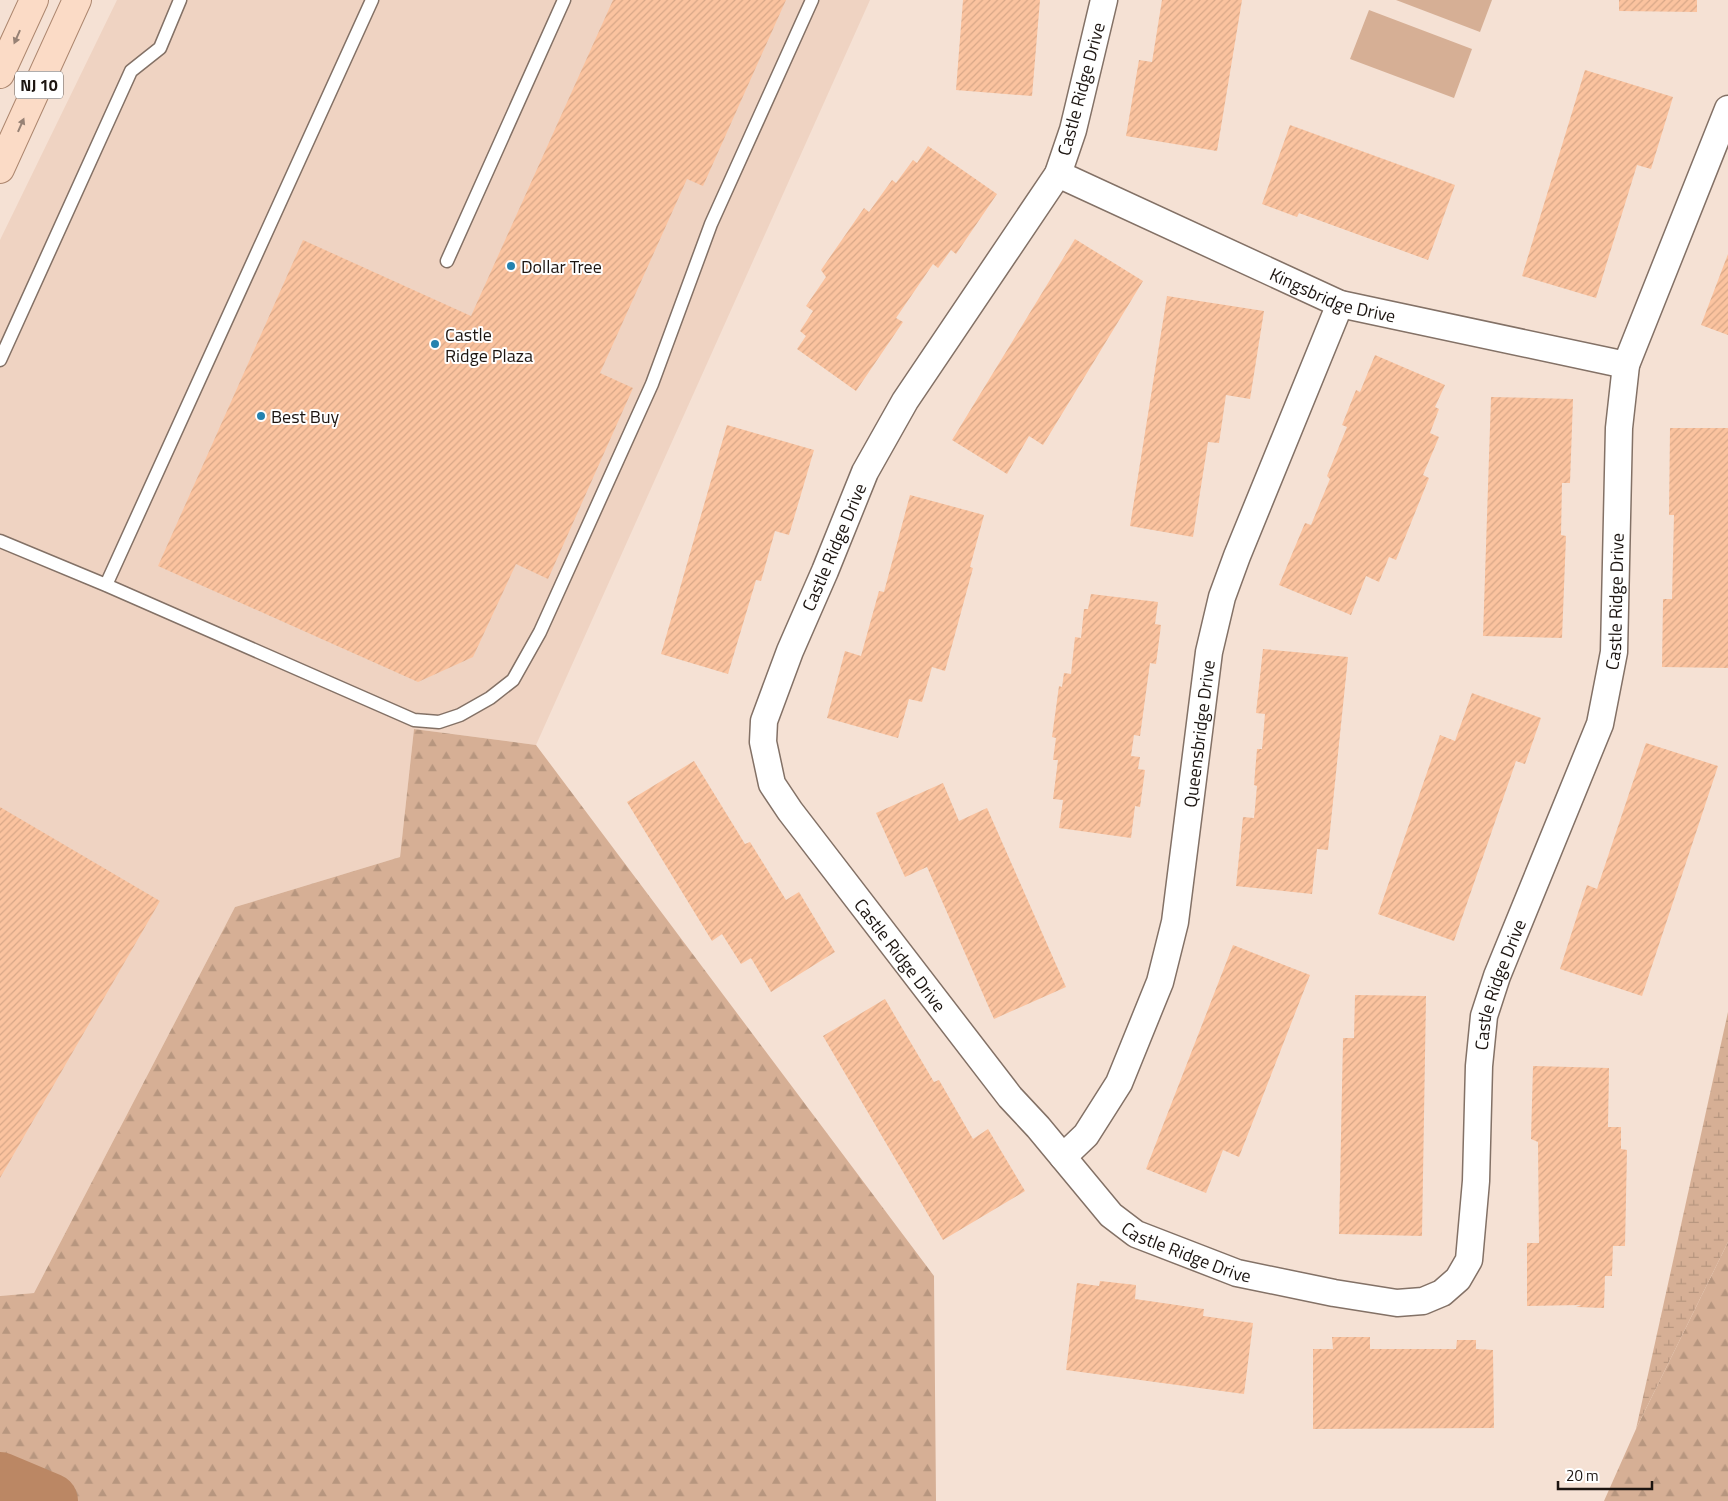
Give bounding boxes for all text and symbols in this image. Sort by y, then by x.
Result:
street label: Castle Ridge Drive [1050,19,1112,159]
one-way arrow [13,30,21,44]
road number: NJ 10 [15,72,63,98]
one-way arrow [17,118,25,132]
place label: Dollar Tree [521,253,602,280]
marker: Dollar Tree [505,260,517,272]
street label: Kingsbridge Drive [1266,260,1398,329]
place label: Castle Ridge Plaza [445,321,533,369]
marker: Castle Ridge Plaza [429,338,441,350]
place label: Best Buy [271,403,339,430]
marker: Best Buy [255,410,267,422]
street label: Castle Ridge Drive [795,479,873,615]
street label: Castle Ridge Drive [1597,533,1630,672]
street label: Queensbridge Drive [1176,658,1221,809]
street label: Castle Ridge Drive [848,892,953,1017]
street label: Castle Ridge Drive [1467,915,1532,1051]
street label: Castle Ridge Drive [1116,1214,1254,1289]
scale bar [1558,1458,1652,1490]
text: 20 m [1566,1464,1599,1487]

